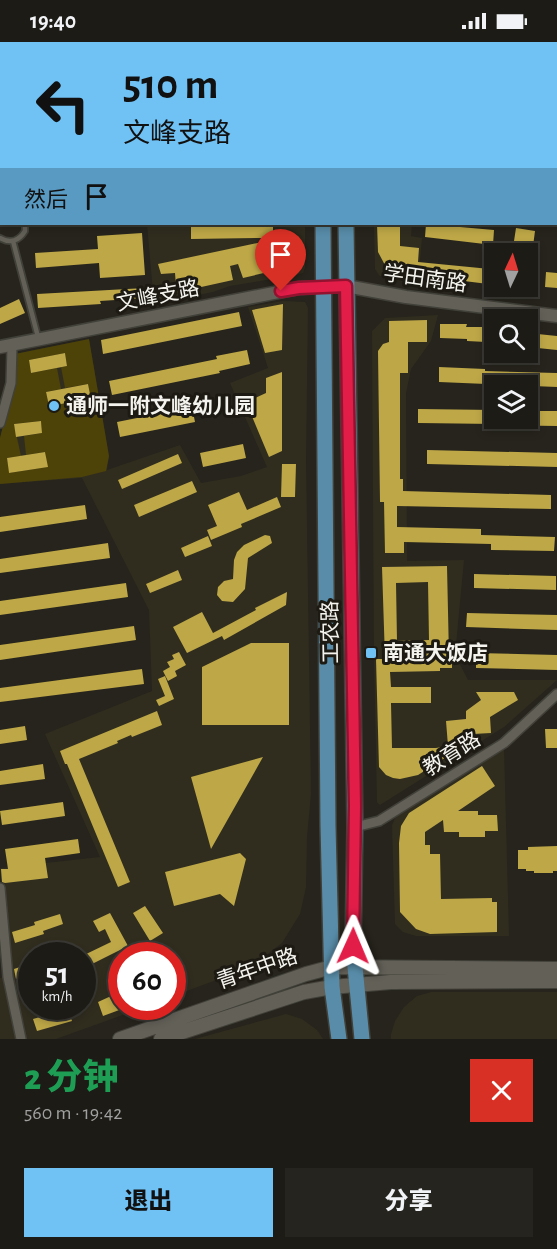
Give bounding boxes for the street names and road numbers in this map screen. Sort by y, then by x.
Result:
street label: 学田南路 [382,262,468,295]
street label: 文峰支路 [115,277,201,314]
street label: 工农路 [319,600,342,664]
street label: 教育路 [419,728,484,780]
street label: 青年中路 [214,944,300,993]

